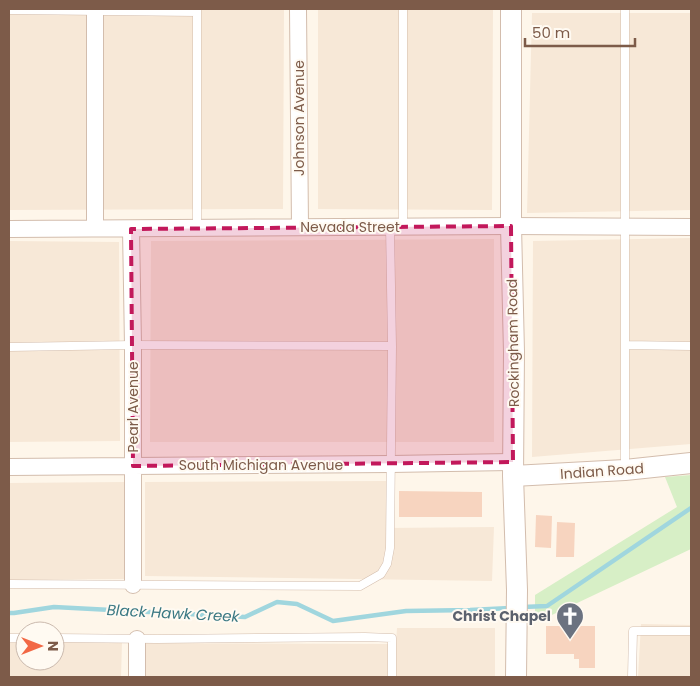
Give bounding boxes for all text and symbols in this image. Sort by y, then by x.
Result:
scale bar [525,15,635,47]
text: 50 m [532,22,570,43]
street label: Johnson Avenue [289,60,309,176]
street label: Nevada Street [300,217,400,237]
street label: Rockingham Road [502,279,524,407]
street label: Pearl Avenue [123,361,143,453]
street label: South Michigan Avenue [179,455,344,475]
street label: Indian Road [559,458,645,484]
water label: Black Hawk Creek [106,599,241,627]
church icon: Christ Chapel [555,601,585,640]
place label: Christ Chapel [452,606,551,626]
north arrow [15,621,65,671]
text: N [43,641,63,651]

